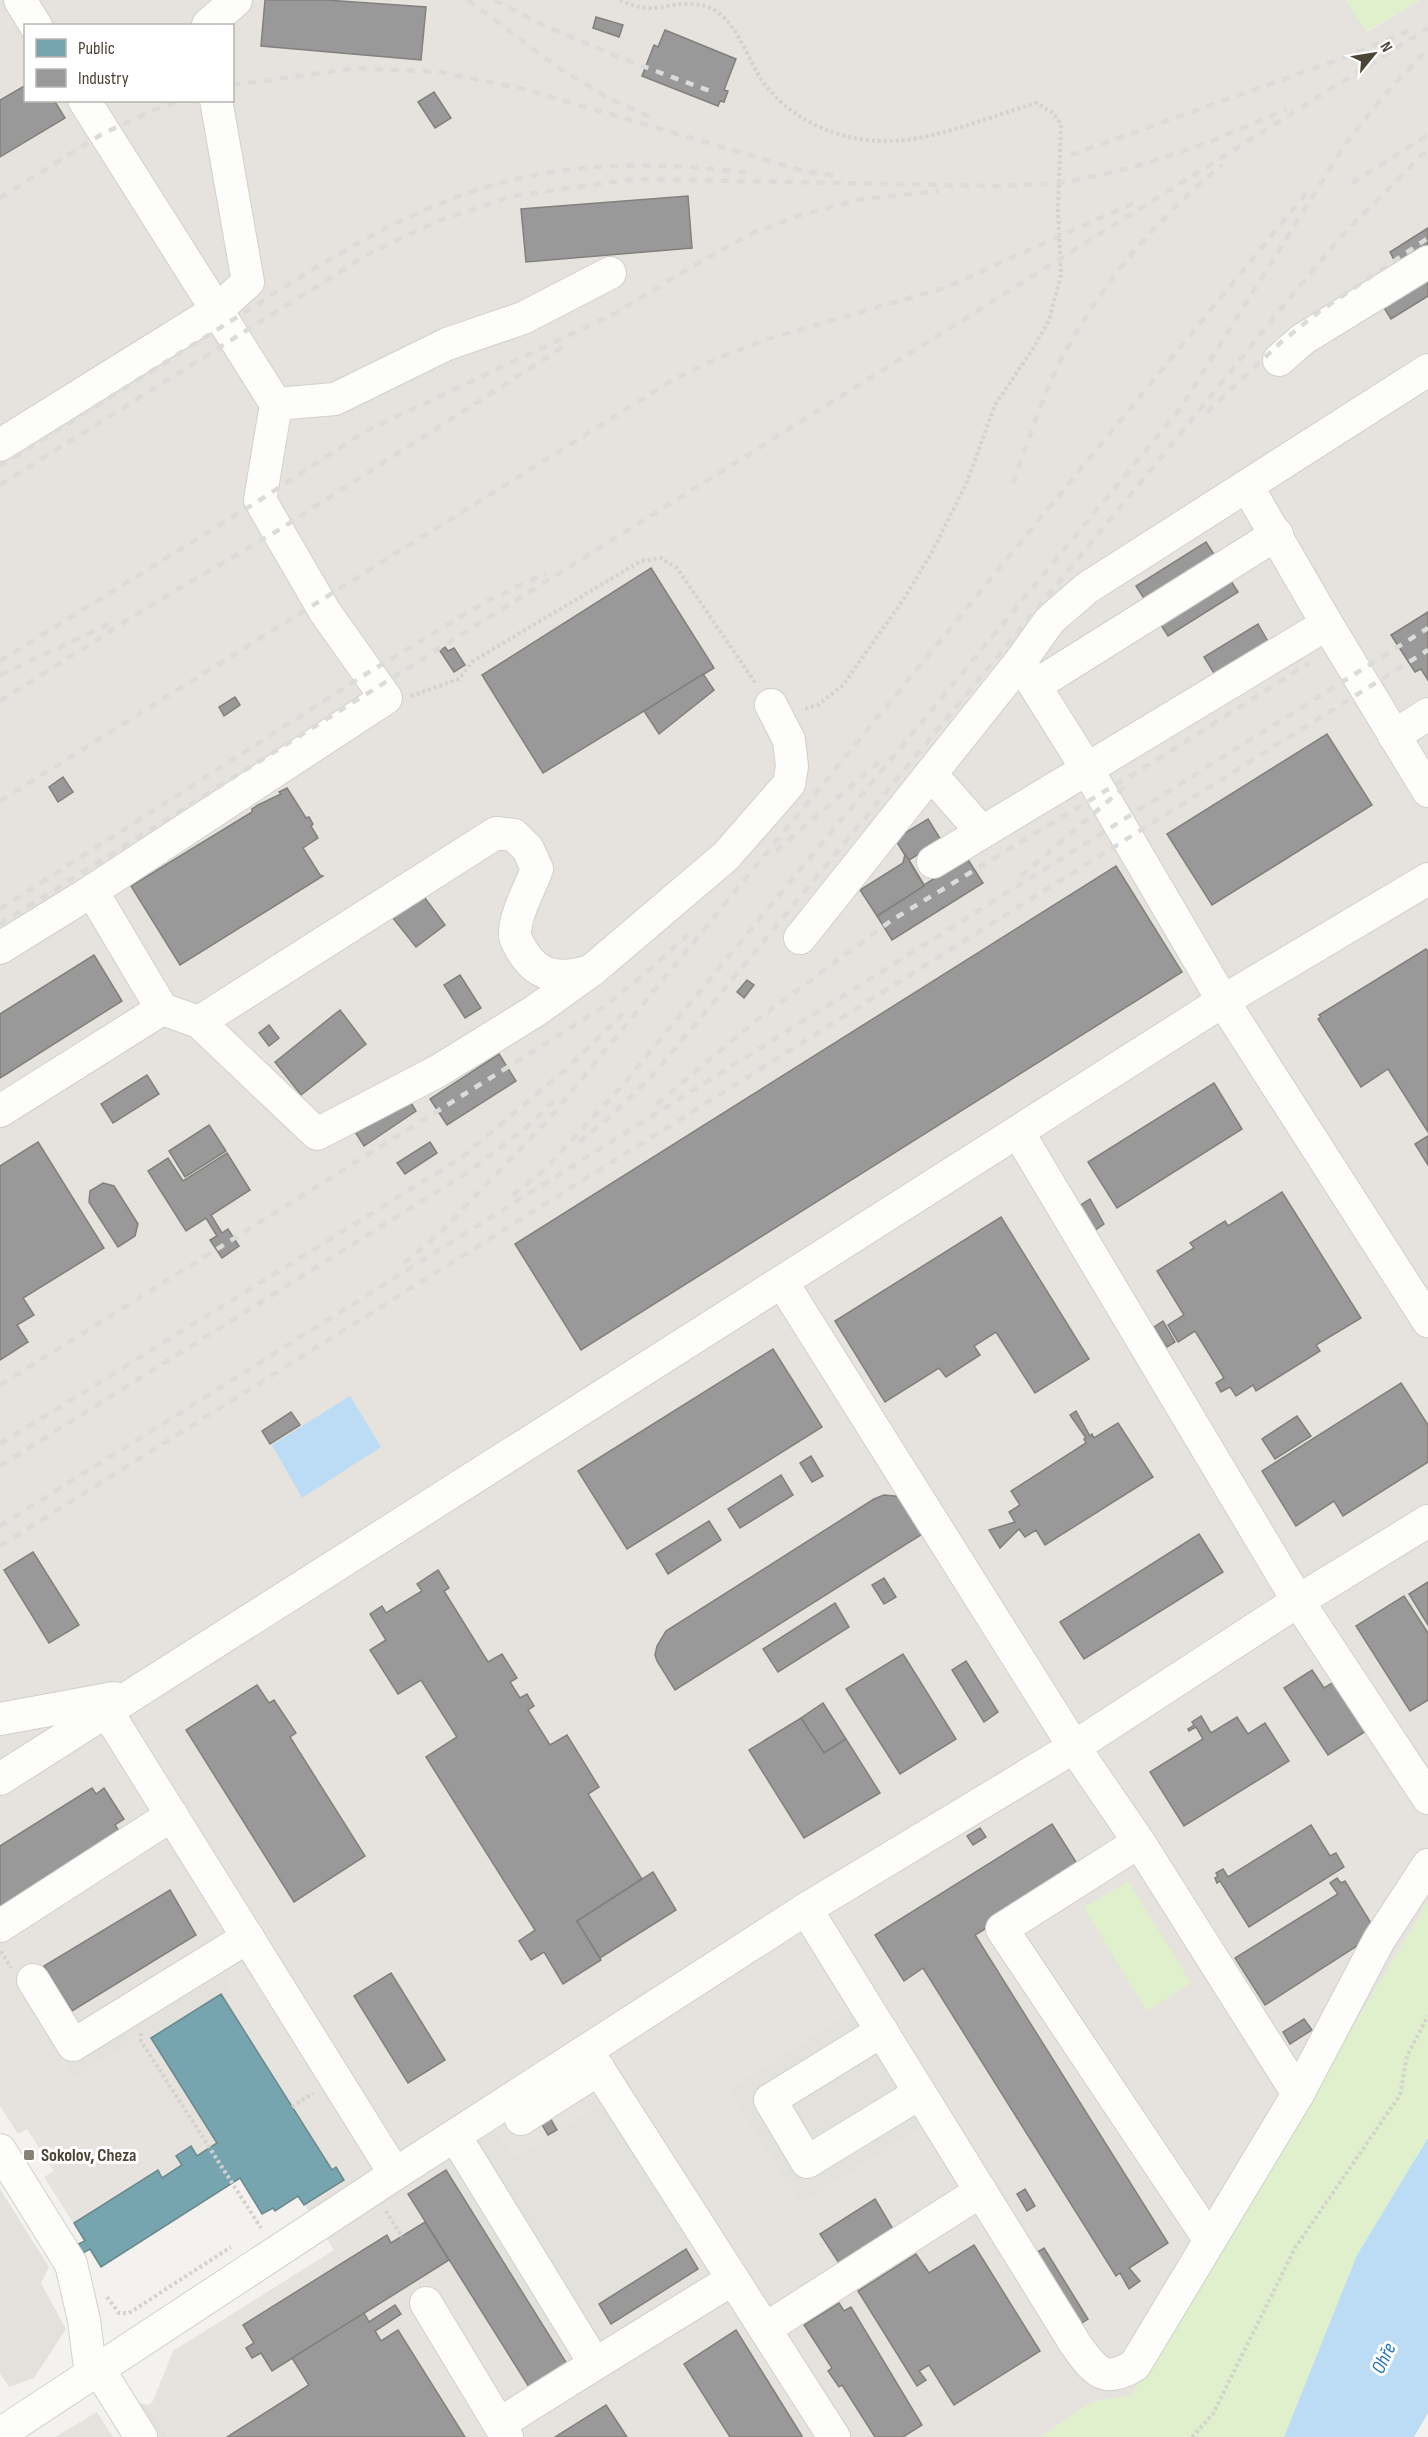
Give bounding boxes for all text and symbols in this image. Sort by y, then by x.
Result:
legend [24,24,234,102]
north arrow [1344,24,1404,84]
text: Public [78,38,115,59]
text: N [1375,39,1396,56]
text: Industry [78,68,129,89]
place label: Sokolov, Cheza [41,2145,136,2166]
marker: Sokolov, Cheza [22,2148,36,2162]
water label: Ohře [1366,2339,1402,2378]

